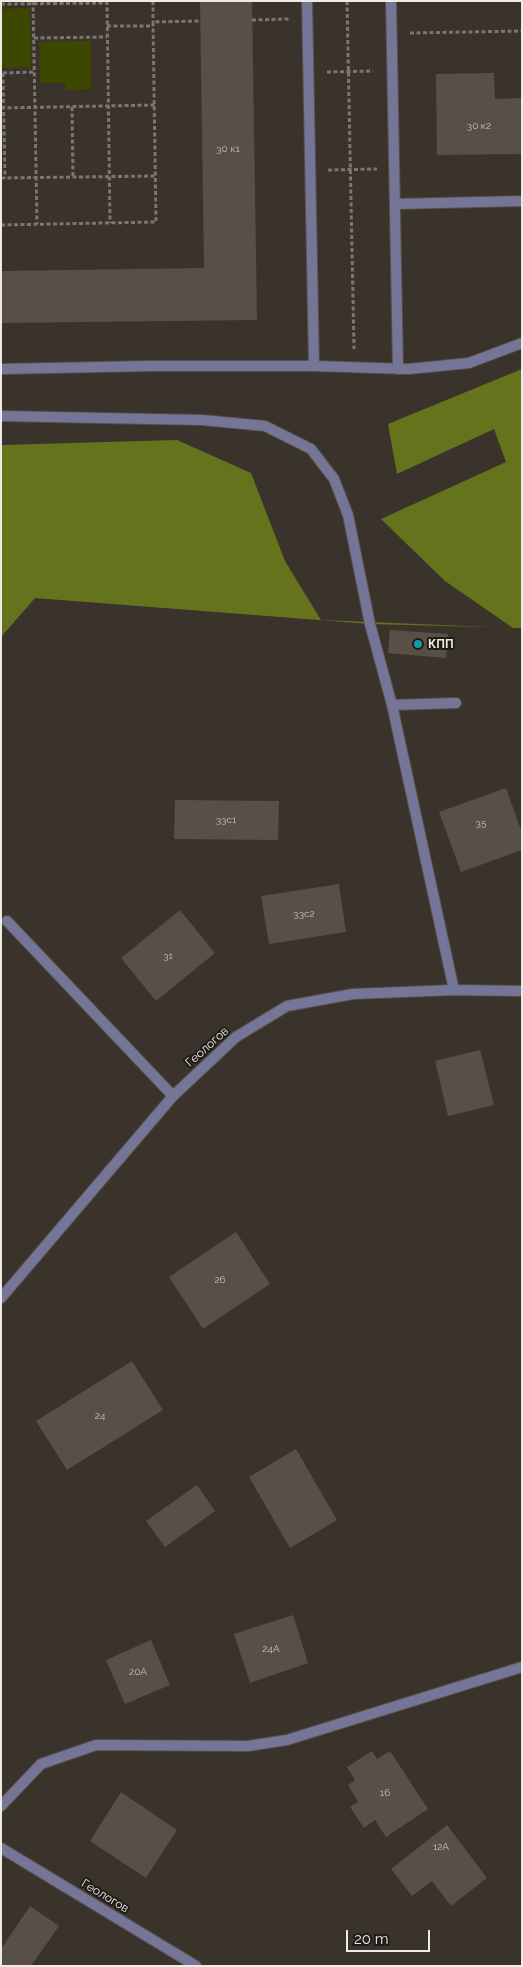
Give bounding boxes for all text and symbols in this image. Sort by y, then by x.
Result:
house number: 30 к2 [467,120,491,132]
house number: 30 к1 [216,143,240,155]
place label: КПП [428,637,454,651]
marker: КПП [412,638,424,650]
house number: 33с1 [216,814,236,826]
house number: 35 [476,817,486,829]
house number: 33с2 [293,908,315,920]
house number: 31 [163,950,173,962]
street label: Геологов [183,1024,231,1070]
house number: 26 [214,1274,226,1286]
house number: 24 [95,1410,105,1422]
house number: 24А [262,1643,280,1655]
house number: 20А [129,1666,147,1678]
house number: 16 [380,1787,390,1799]
house number: 12А [433,1841,449,1853]
street label: Геологов [79,1876,131,1916]
scale bar [348,1920,432,1952]
text: 20 m [354,1930,389,1948]

